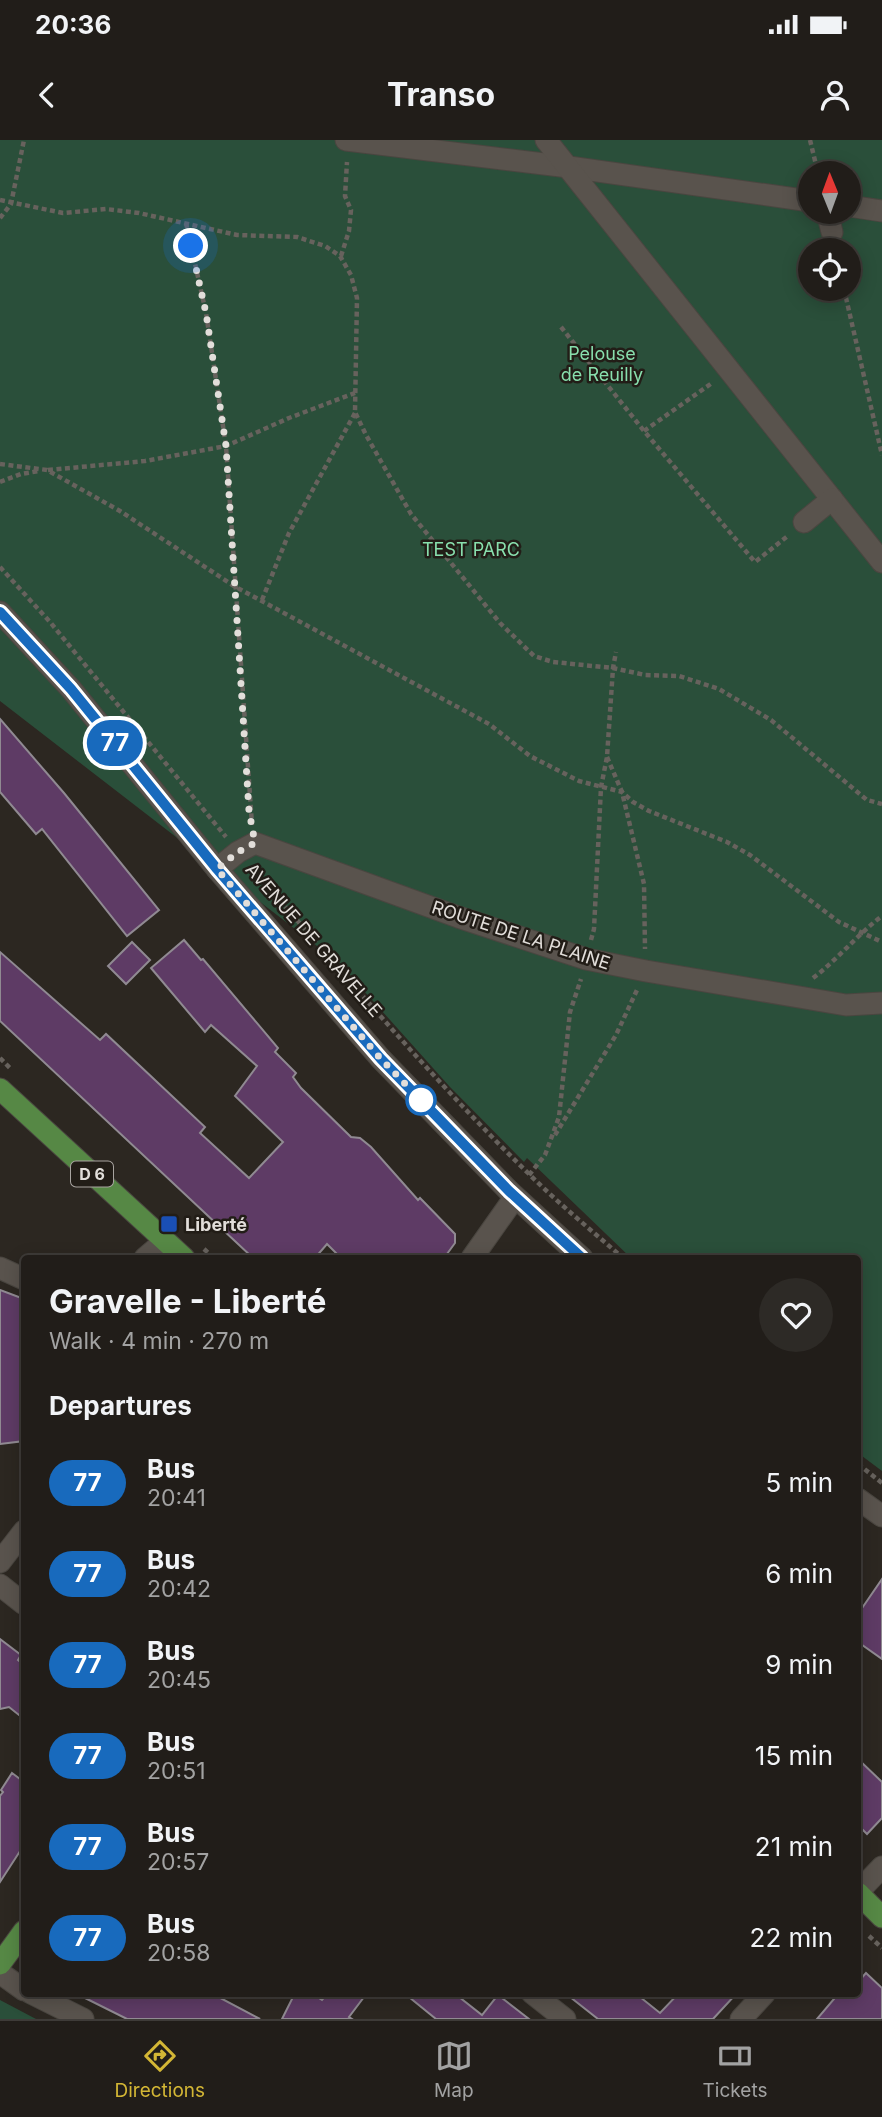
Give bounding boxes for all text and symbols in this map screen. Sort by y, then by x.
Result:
text: 20:36 [35,9,111,40]
text: Transo [387,75,495,114]
icon: back [28,76,66,114]
icon: person [816,76,854,114]
north arrow [798,161,861,224]
map controls [798,161,861,301]
your location [173,228,208,263]
button: locate [798,238,861,301]
park label: Pelouse de Reuilly [561,343,643,385]
park label: TEST PARC [422,539,520,560]
line badge: 77 [83,720,146,766]
text: 77 [101,728,129,757]
street label: AVENUE DE GRAVELLE [242,859,386,1021]
street label: ROUTE DE LA PLAINE [429,896,613,974]
unlabelled marker [406,1085,436,1115]
road number: D 6 [71,1162,113,1186]
marker: Liberté [159,1214,179,1234]
place label: Liberté [185,1214,247,1235]
button: heart [759,1278,833,1352]
text: Gravelle - Liberté [49,1281,326,1321]
text: Walk · 4 min · 270 m [49,1327,269,1355]
text: Departures [49,1390,192,1421]
text: Bus [147,1453,195,1484]
text: 5 min [765,1467,833,1498]
text: 77 [73,1468,102,1497]
text: 20:41 [147,1484,206,1512]
text: Bus [147,1544,195,1575]
text: 6 min [765,1558,833,1589]
text: 77 [73,1559,102,1588]
text: 20:42 [147,1575,211,1603]
text: Bus [147,1635,195,1666]
text: 9 min [765,1649,833,1680]
text: 77 [73,1650,102,1679]
text: 20:45 [147,1666,211,1694]
text: Bus [147,1726,195,1757]
text: 15 min [755,1740,833,1771]
text: 77 [73,1741,102,1770]
text: 20:51 [147,1757,206,1785]
text: Bus [147,1817,195,1848]
text: 21 min [755,1831,833,1862]
text: 77 [73,1832,102,1861]
text: 20:57 [147,1848,209,1876]
text: Bus [147,1908,195,1939]
text: 22 min [750,1922,833,1953]
text: 77 [73,1923,102,1952]
text: 20:58 [147,1939,210,1967]
tab: Directions [115,2037,205,2102]
tab: Map [434,2037,474,2102]
tab: Tickets [703,2037,767,2102]

